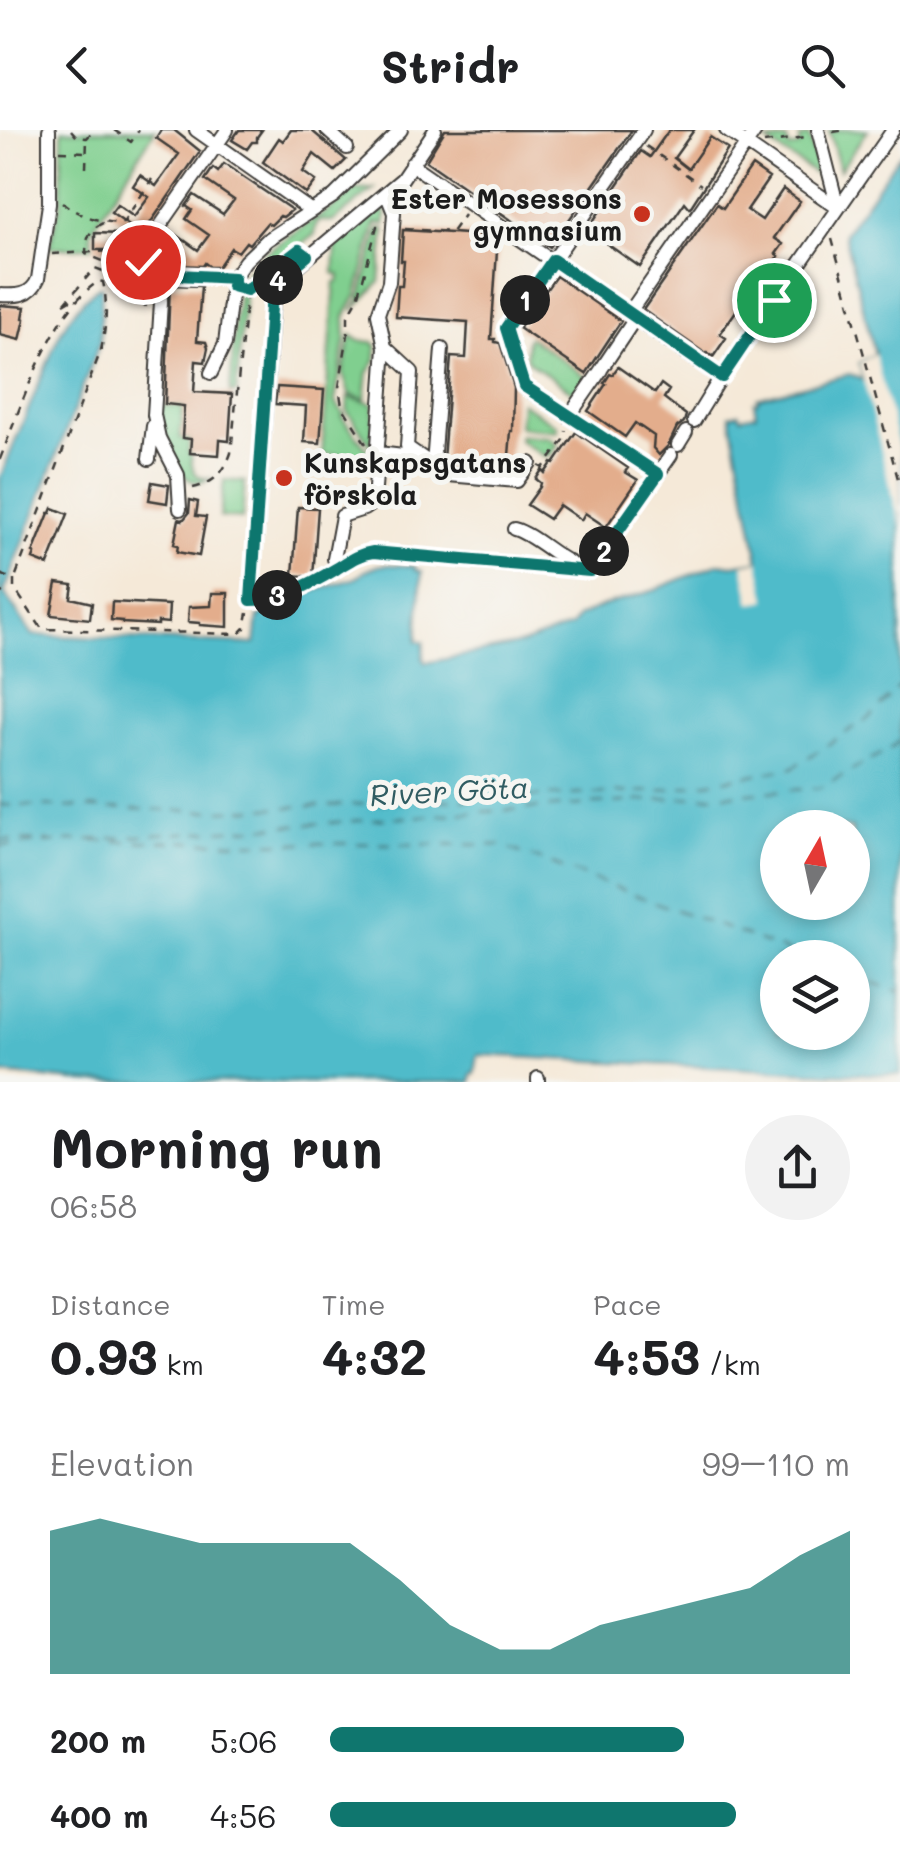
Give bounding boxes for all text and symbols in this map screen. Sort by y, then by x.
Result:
text: Stridr [381,36,519,94]
icon: back [50,38,105,93]
icon: search [795,38,850,93]
place label: Ester Mosessons gymnasium [390,180,622,249]
marker: Ester Mosessons gymnasium [631,203,653,225]
pin [101,220,186,305]
icon: check [116,235,171,290]
pin: 4 [253,255,303,305]
pin [732,258,817,343]
text: 4 [269,262,287,298]
icon: arrive [747,273,802,328]
pin: 1 [500,275,550,325]
text: 1 [519,282,531,318]
place label: Kunskapsgatans förskola [304,444,526,512]
marker: Kunskapsgatans förskola [273,467,295,489]
pin: 2 [579,526,629,576]
text: 2 [596,533,612,569]
pin: 3 [252,570,302,620]
text: 3 [269,577,285,613]
water label: River Göta [368,766,530,814]
north arrow [760,810,870,920]
map controls [760,810,870,1050]
button: layers [760,940,870,1050]
text: Morning run [50,1110,383,1182]
button: share [745,1115,850,1220]
text: 06:58 [50,1184,137,1226]
text: Distance [50,1286,171,1322]
text: Time [322,1286,385,1322]
text: Pace [593,1286,662,1322]
text: 0.93 [50,1322,158,1388]
text: 4:32 [322,1322,427,1388]
text: 4:53 [593,1322,700,1388]
text: km [158,1346,204,1382]
text: /km [700,1346,761,1382]
text: Elevation [50,1442,194,1484]
text: 99–110 m [702,1442,850,1484]
text: 200 m [50,1719,146,1761]
text: 5:06 [210,1719,278,1761]
text: 400 m [50,1794,148,1836]
text: 4:56 [210,1794,277,1836]

